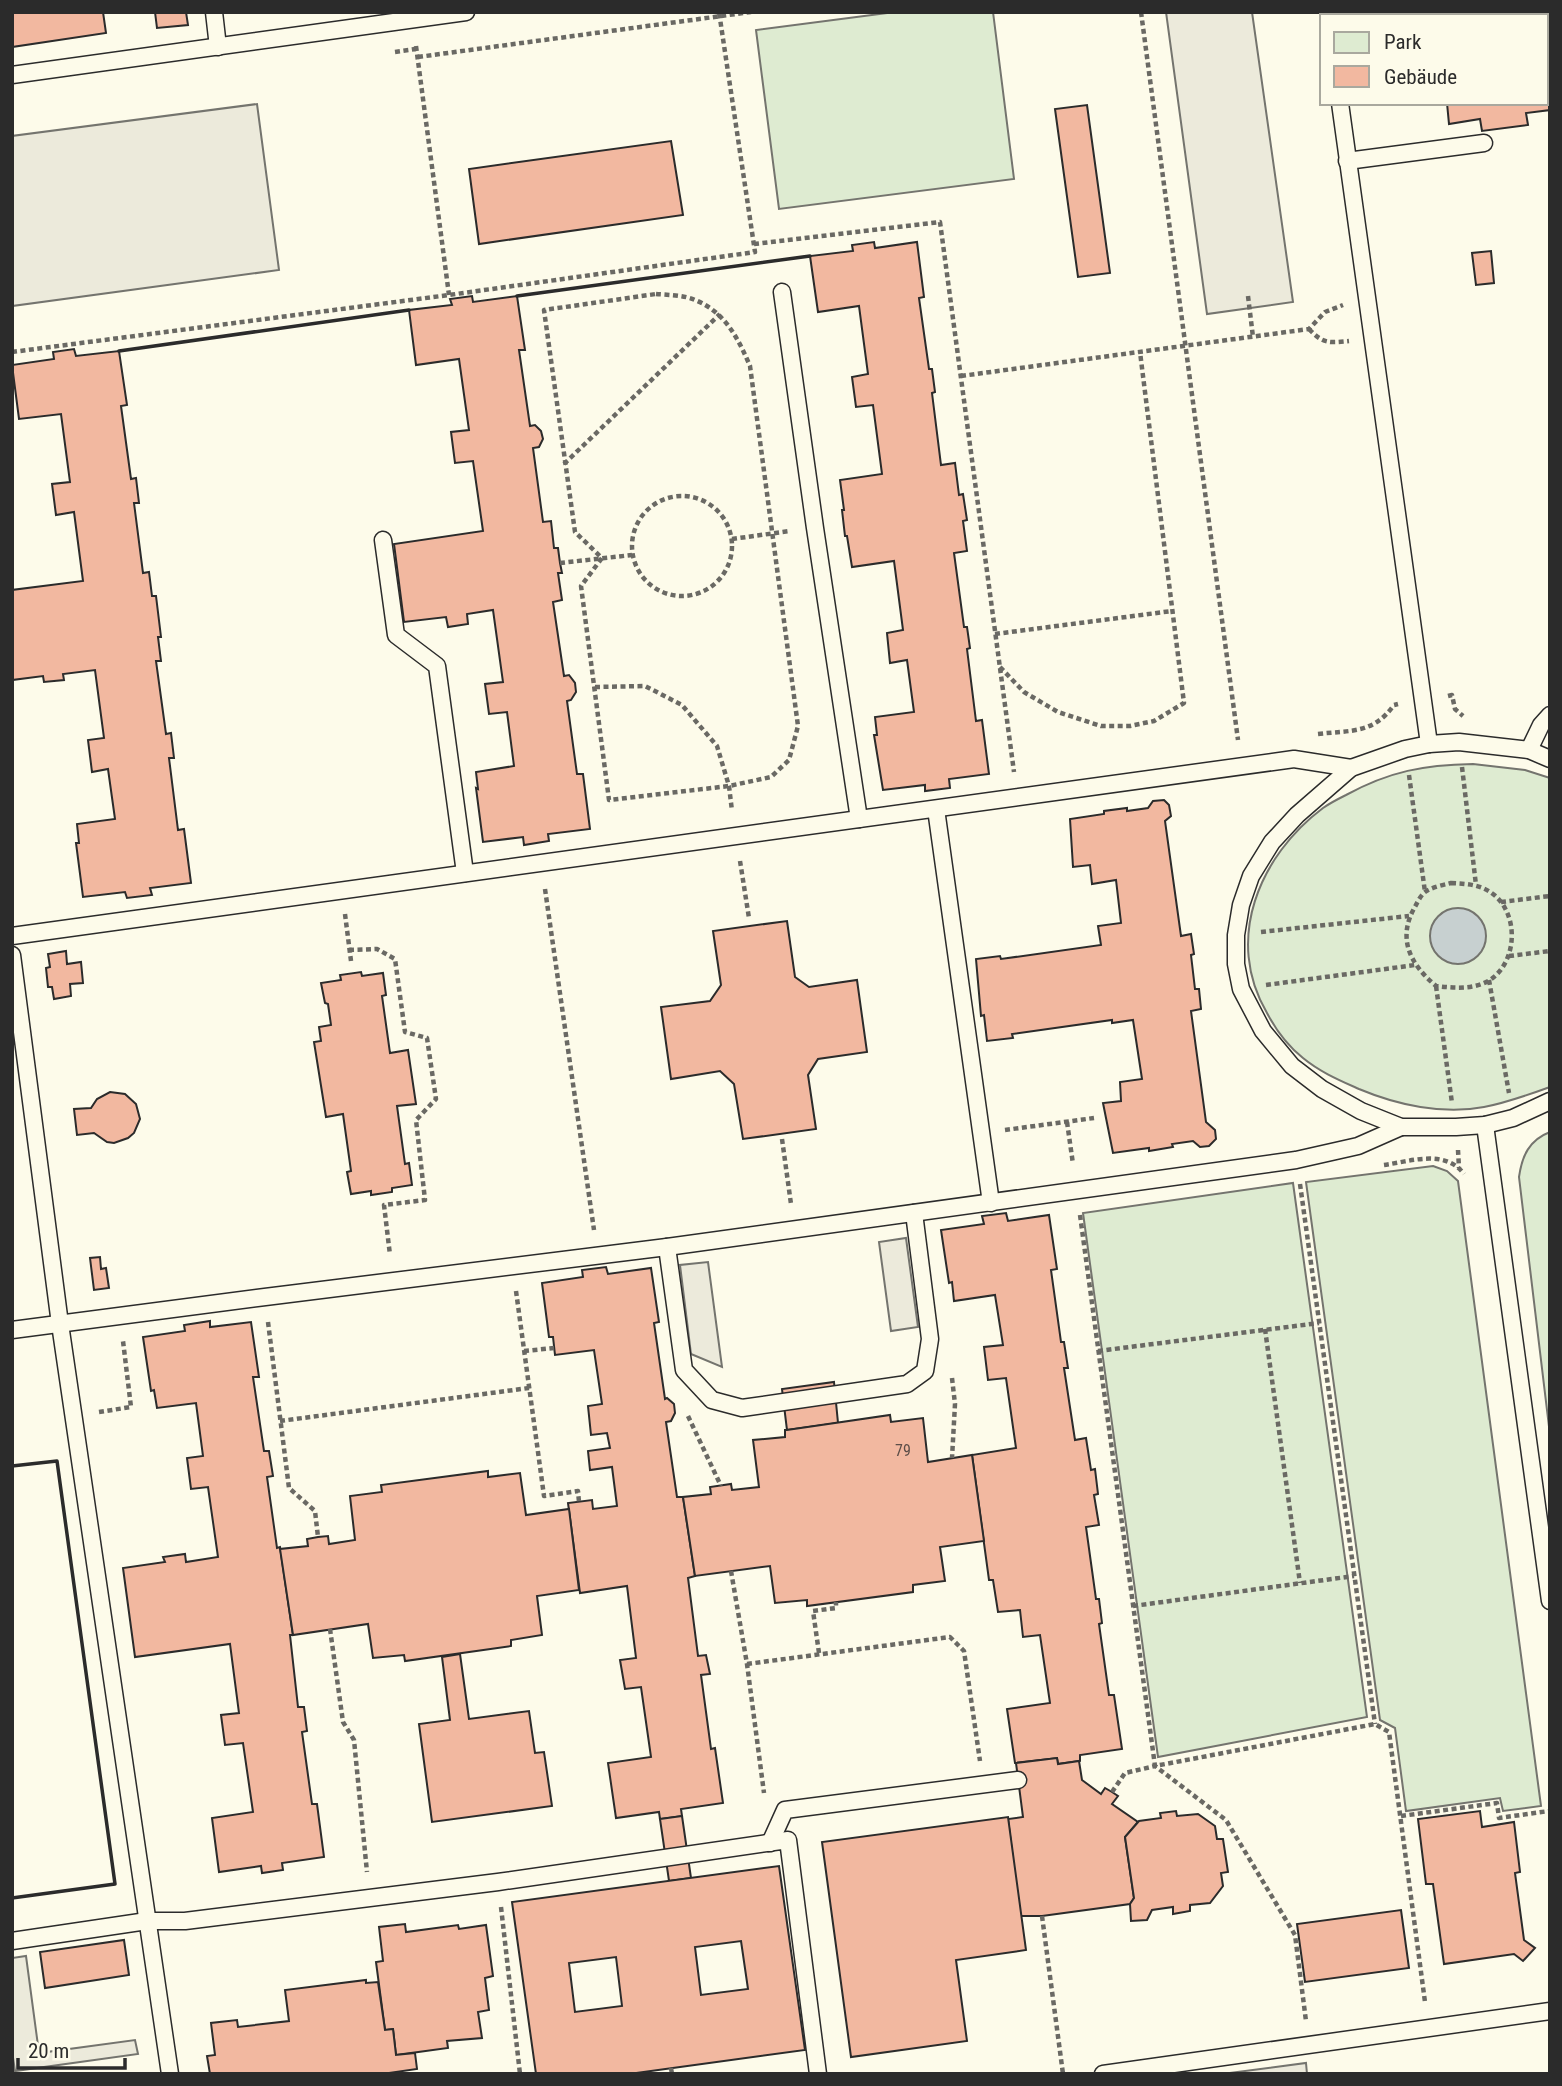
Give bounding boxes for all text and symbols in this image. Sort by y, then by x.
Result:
legend [1320,14,1548,105]
text: Park [1384,30,1422,54]
text: Gebäude [1384,65,1457,89]
house number: 79 [895,1441,911,1460]
scale bar [18,2026,124,2070]
text: 20 m [28,2039,69,2063]

